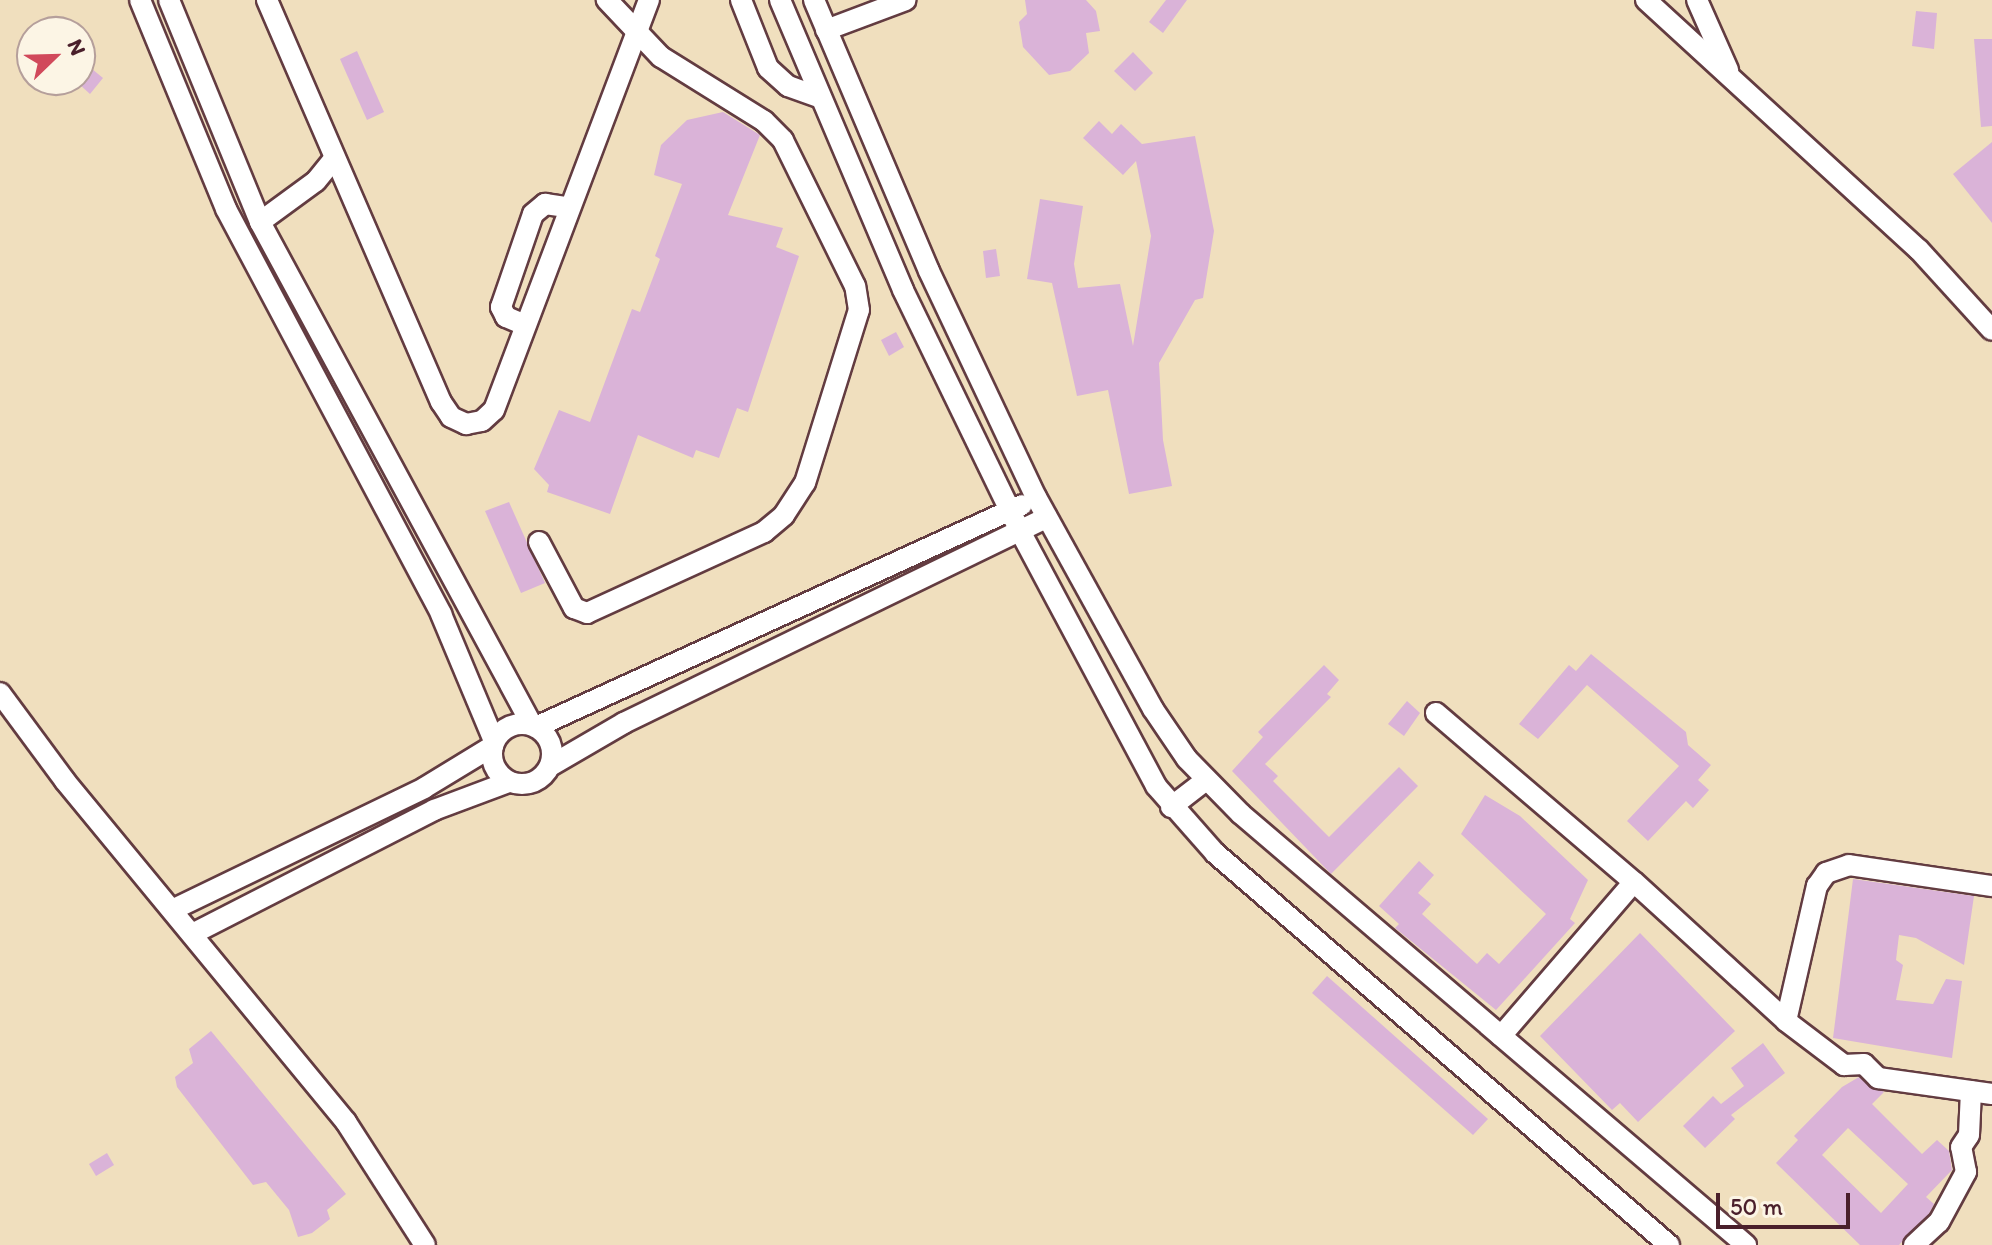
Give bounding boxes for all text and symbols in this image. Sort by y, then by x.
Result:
north arrow [16,16,96,96]
text: N [61,35,92,59]
scale bar [1720,1177,1854,1227]
text: 50 m [1730,1192,1783,1221]

